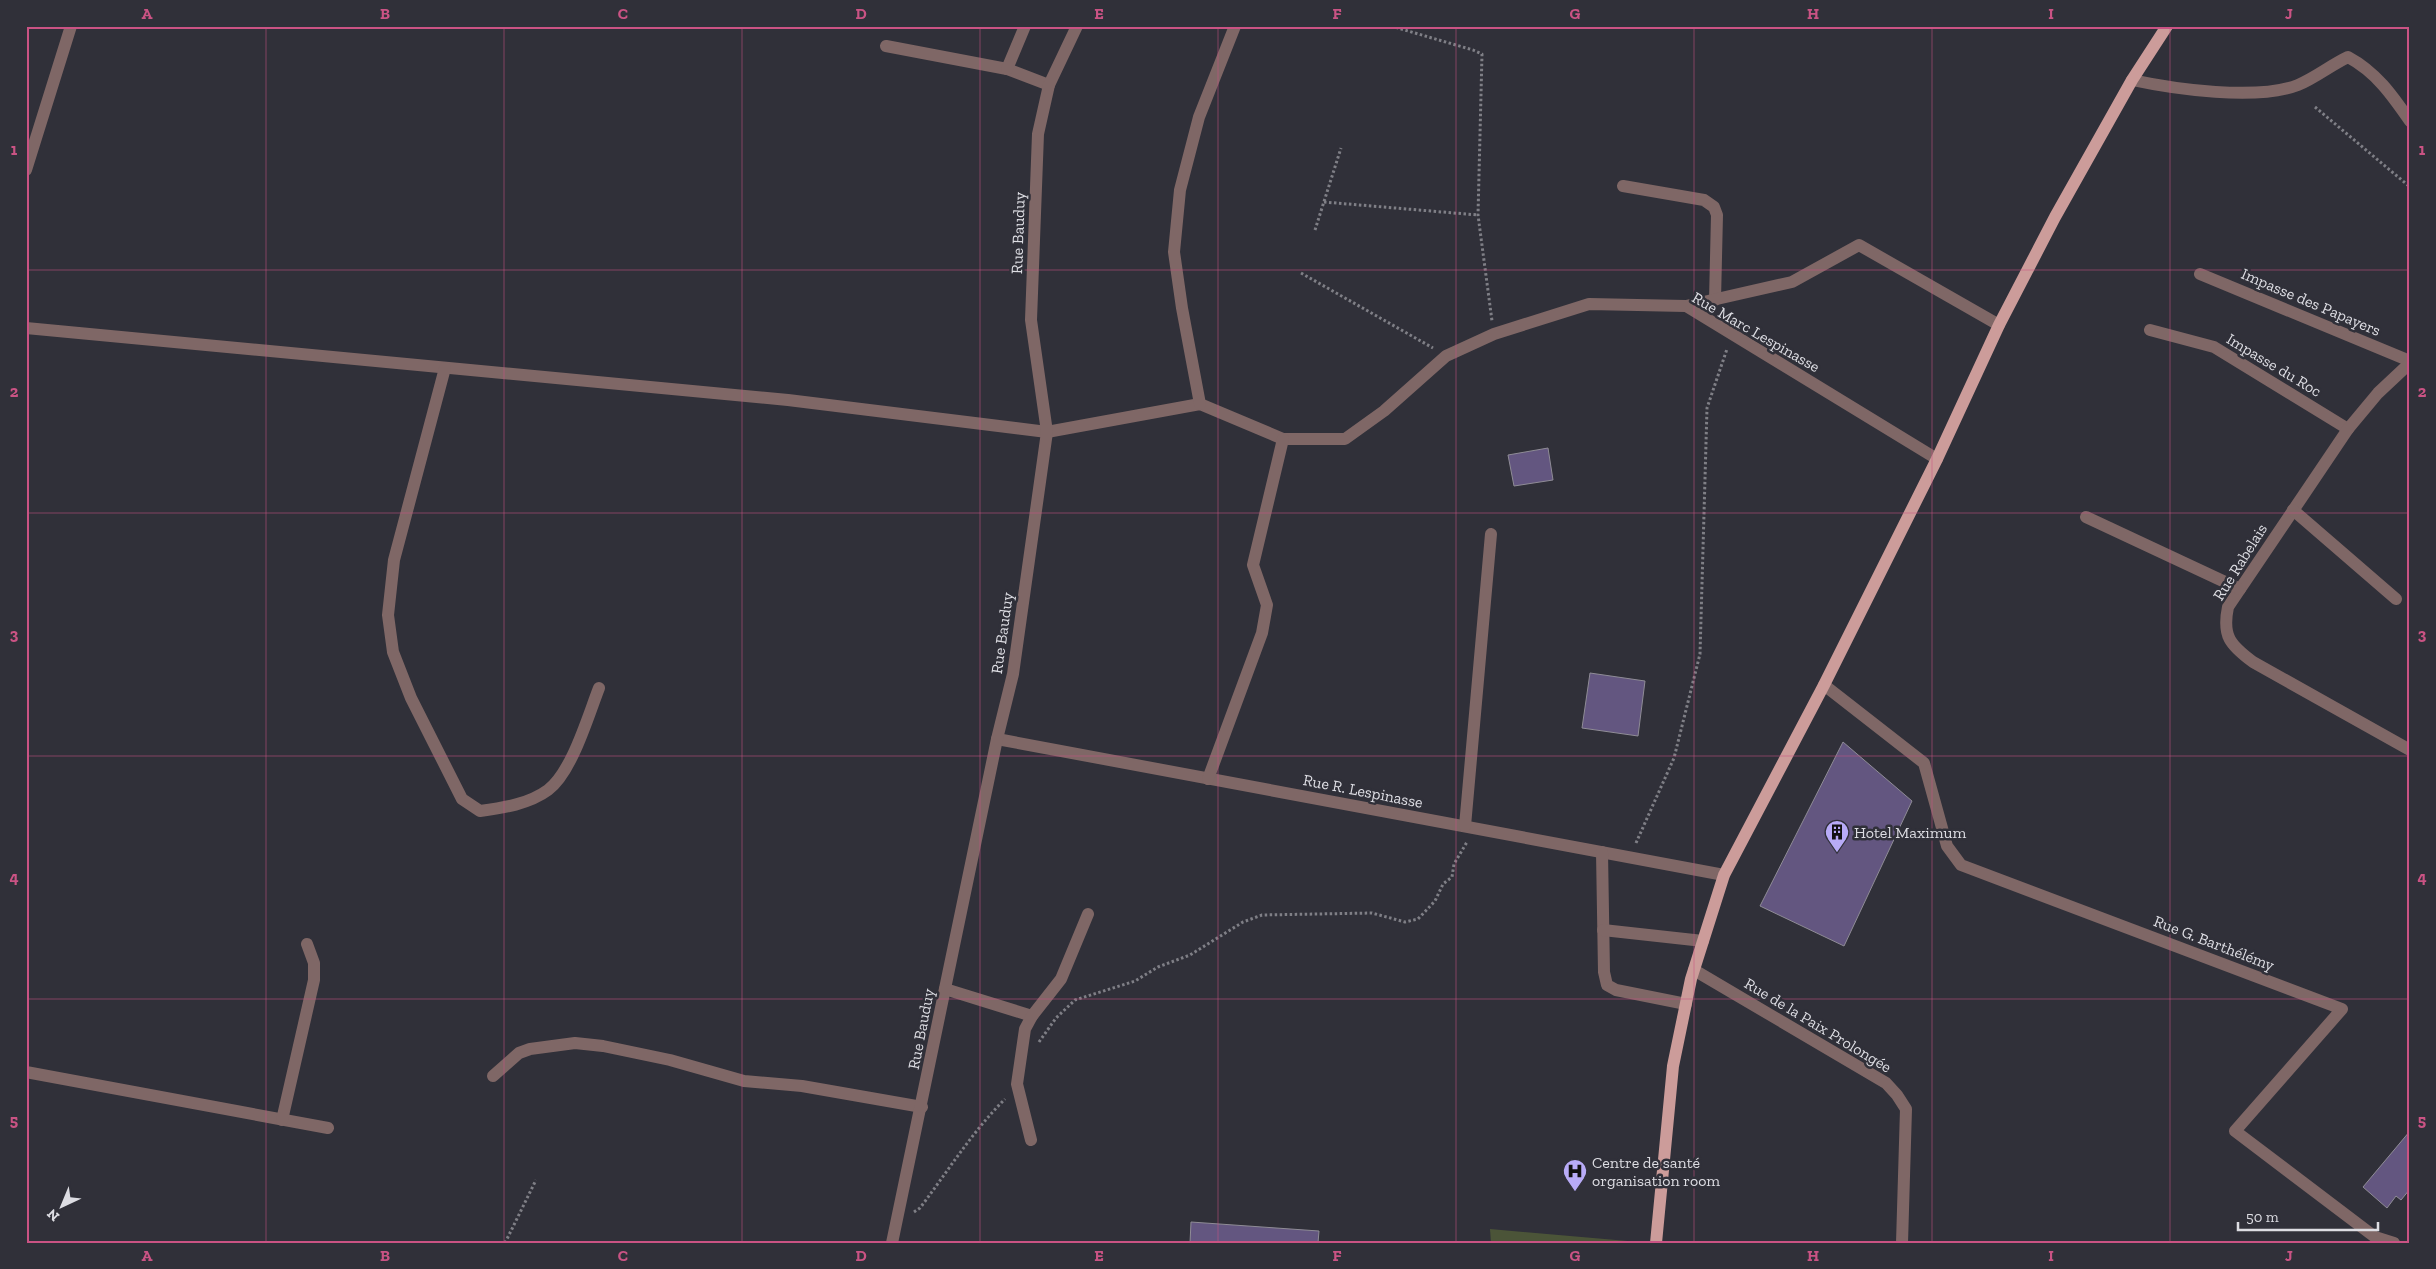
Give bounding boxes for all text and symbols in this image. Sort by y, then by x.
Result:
text: A [142,4,153,23]
text: B [380,4,390,23]
text: C [618,4,628,23]
text: D [855,4,867,23]
text: E [1094,4,1104,23]
text: F [1332,4,1342,23]
text: G [1570,4,1581,23]
text: H [1807,4,1819,23]
text: I [2048,4,2054,23]
text: J [2285,4,2293,23]
text: 1 [11,140,18,159]
text: 1 [2419,140,2426,159]
street label: Rue Bauduy [1007,191,1029,274]
street label: Impasse des Papayers [2238,264,2384,340]
street label: Rue Marc Lespinasse [1689,288,1823,376]
street label: Impasse du Roc [2223,329,2325,401]
text: 2 [10,382,19,401]
text: 2 [2418,382,2427,401]
street label: Rue Rabelais [2209,520,2271,604]
street label: Rue Bauduy [987,590,1017,675]
text: 3 [10,625,19,644]
text: 3 [2418,625,2427,644]
street label: Rue R. Lespinasse [1301,770,1425,812]
building icon: Hotel Maximum [1824,819,1850,853]
place label: Hotel Maximum [1854,823,1966,842]
text: 4 [9,868,19,887]
text: 4 [2417,868,2427,887]
street label: Rue G. Barthélémy [2151,911,2278,975]
street label: Rue de la Paix Prolongée [1741,974,1895,1076]
street label: Rue Bauduy [904,986,938,1071]
text: 5 [10,1111,18,1130]
text: 5 [2418,1111,2426,1130]
place label: Centre de santé organisation room [1592,1153,1720,1190]
hospital icon: Centre de santé organisation room [1562,1158,1588,1192]
north arrow [38,1182,88,1232]
scale bar [2238,1199,2378,1231]
text: N [43,1205,63,1225]
text: 50 m [2246,1208,2279,1226]
text: A [142,1246,153,1265]
text: B [380,1246,390,1265]
text: C [618,1246,628,1265]
text: D [855,1246,867,1265]
text: E [1094,1246,1104,1265]
text: F [1332,1246,1342,1265]
text: G [1570,1246,1581,1265]
text: H [1807,1246,1819,1265]
text: I [2048,1246,2054,1265]
text: J [2285,1246,2293,1265]

